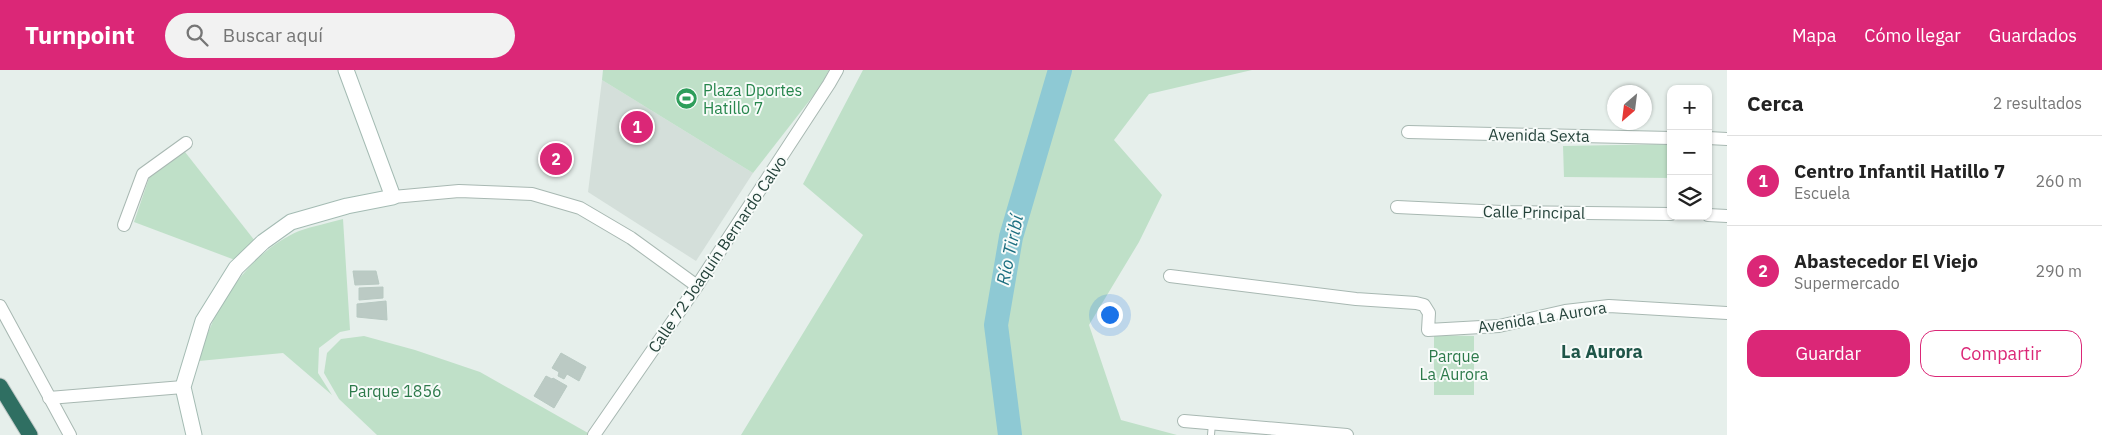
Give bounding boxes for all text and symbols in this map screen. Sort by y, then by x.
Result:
search box [165,13,515,58]
text: Turnpoint [25,19,135,51]
icon: search [183,21,211,49]
text: Buscar aquí [223,23,323,47]
text: Mapa [1792,24,1836,47]
text: Cómo llegar [1864,24,1961,47]
text: Guardados [1989,24,2077,47]
place label: Plaza Dportes Hatillo 7 [703,80,802,118]
north arrow [1607,85,1652,130]
map controls [1667,85,1712,220]
button: + [1667,85,1712,130]
sports icon: Plaza Dportes Hatillo 7 [675,87,699,111]
text: Cerca [1747,89,1804,117]
text: 2 resultados [1993,93,2082,113]
pin: 1 [621,108,653,146]
street label: Avenida Sexta [1488,124,1590,146]
button: − [1667,130,1712,175]
pin: 2 [540,140,572,178]
street label: Calle 72 Joaquín Bernardo Calvo [643,152,791,356]
text: Centro Infantil Hatillo 7 [1794,159,2005,183]
text: 1 [1758,171,1768,191]
text: 260 m [2035,171,2082,191]
button: layers [1667,175,1712,220]
text: Escuela [1794,183,1850,203]
street label: Calle Principal [1483,201,1585,223]
water label: Río Tiribí [991,210,1029,287]
text: Abastecedor El Viejo [1794,249,1978,273]
text: 2 [1758,261,1768,281]
text: 290 m [2035,261,2082,281]
text: Supermercado [1794,273,1900,293]
street label: Avenida La Aurora [1476,297,1608,337]
your location [1097,302,1123,328]
button: Guardar [1747,330,1910,377]
button: Compartir [1920,330,2082,377]
district label: La Aurora [1561,340,1643,363]
park label: Parque La Aurora [1420,346,1489,384]
park label: Parque 1856 [348,381,442,401]

